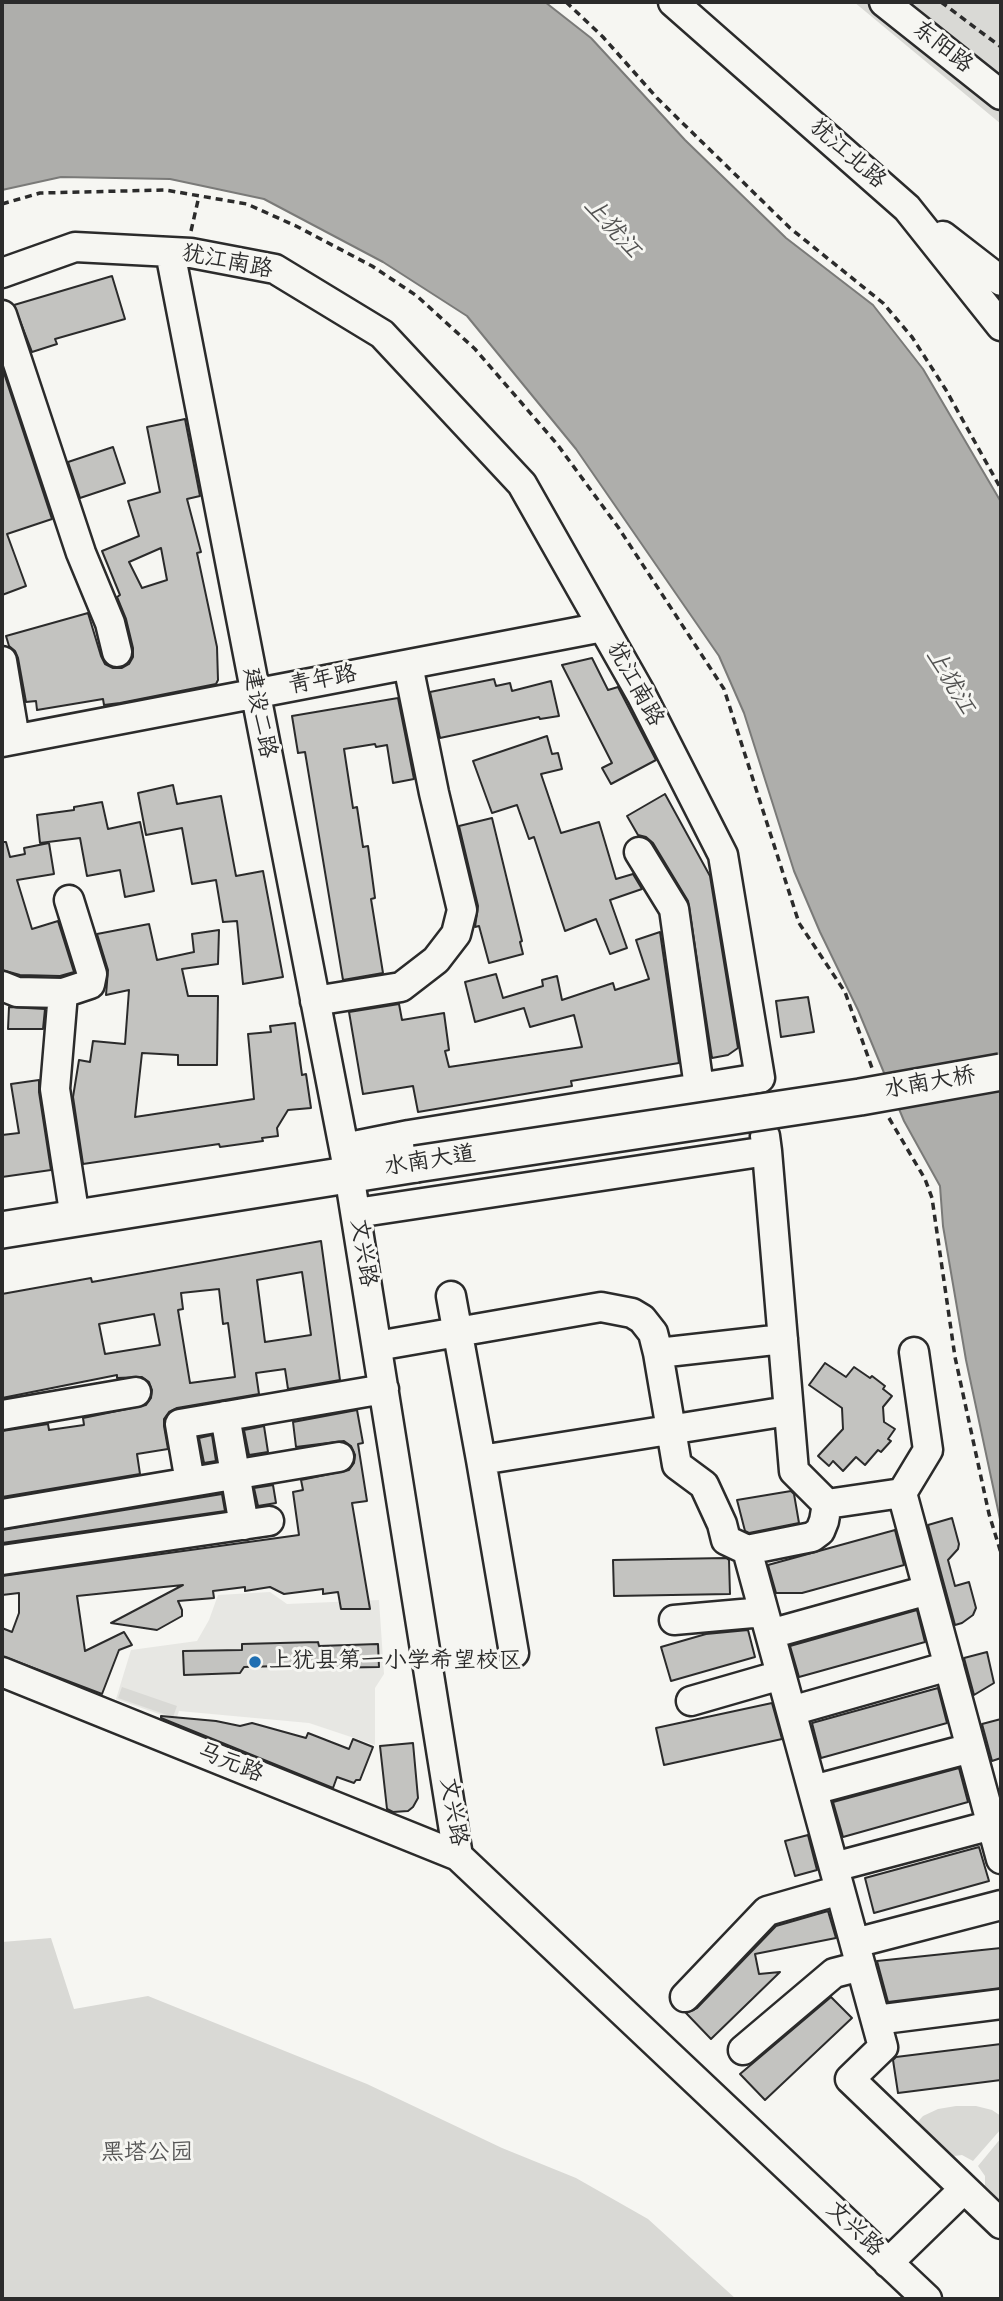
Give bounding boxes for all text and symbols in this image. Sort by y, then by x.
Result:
street label: 东阳路 [906,16,978,80]
street label: 犹江北路 [803,114,891,196]
water label: 上犹江 [576,193,646,265]
street label: 犹江南路 [179,241,275,285]
street label: 犹江南路 [600,638,668,732]
water label: 上犹江 [918,644,980,720]
street label: 青年路 [287,661,359,701]
street label: 建设二路 [236,665,280,761]
street label: 水南大桥 [882,1062,978,1106]
street label: 水南大道 [382,1141,478,1183]
street label: 文兴路 [343,1217,381,1289]
place label: 上犹县第一小学希望校区 [269,1648,522,1676]
marker: 上犹县第一小学希望校区 [247,1654,263,1670]
street label: 马元路 [193,1738,267,1790]
street label: 文兴路 [432,1776,472,1848]
park label: 黑塔公园 [101,2140,193,2168]
street label: 文兴路 [819,2196,889,2264]

